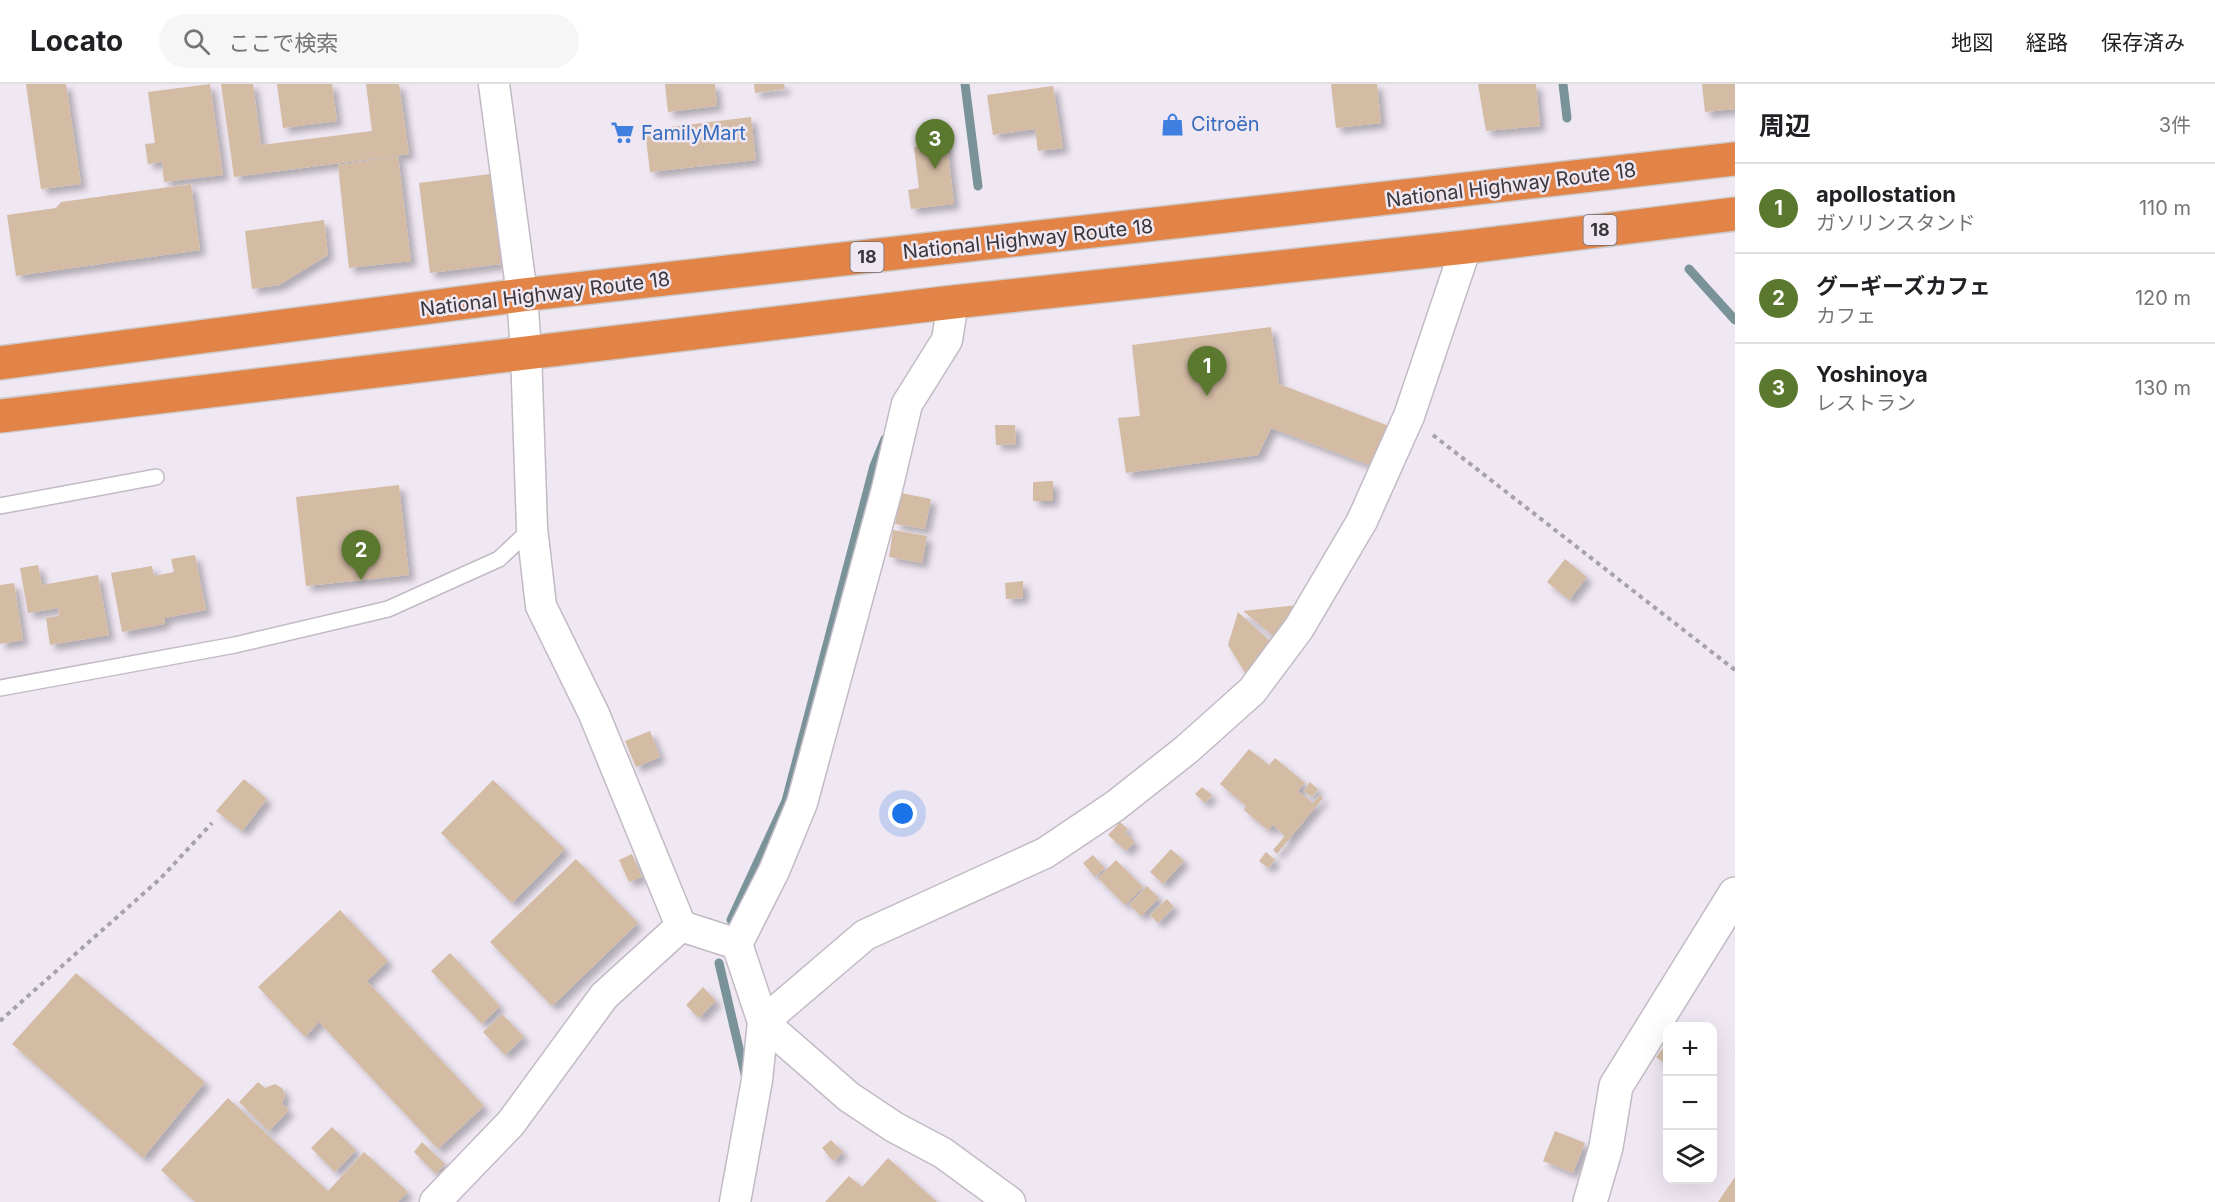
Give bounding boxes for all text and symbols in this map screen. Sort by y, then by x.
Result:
search box [159,14,579,68]
text: Locato [30,24,123,58]
icon: search [180,25,213,58]
text: ここで検索 [228,30,338,56]
text: 地図 [1951,30,1993,55]
text: 経路 [2026,30,2068,55]
text: 保存済み [2101,30,2185,55]
text: 周辺 [1759,110,1811,141]
shop icon: Citroën [1160,111,1186,137]
place label: Citroën [1191,112,1260,136]
text: 3件 [2159,113,2191,137]
supermarket icon: FamilyMart [610,120,636,146]
pin: 3 [916,120,954,169]
place label: FamilyMart [641,121,746,145]
street label: National Highway Route 18 [1385,158,1637,212]
text: apollostation [1816,181,1956,207]
text: 1 [1774,196,1783,220]
text: 110 m [2139,196,2191,220]
text: ガソリンスタンド [1816,211,1976,235]
street label: National Highway Route 18 [902,214,1154,264]
road number: 18 [1584,215,1616,245]
road number: 18 [850,242,884,272]
street label: National Highway Route 18 [419,267,671,321]
text: グーギーズカフェ [1816,273,1991,299]
text: 2 [1772,286,1785,310]
text: 120 m [2135,286,2191,310]
text: カフェ [1816,304,1876,328]
pin: 1 [1188,346,1226,396]
text: Yoshinoya [1816,361,1928,387]
text: 3 [1772,376,1785,400]
text: 130 m [2135,376,2191,400]
text: レストラン [1816,391,1916,415]
pin: 2 [342,530,380,580]
your location [888,799,917,828]
map controls [1663,1022,1717,1184]
button: + [1663,1022,1717,1076]
button: − [1663,1076,1717,1130]
button: layers [1663,1130,1717,1184]

